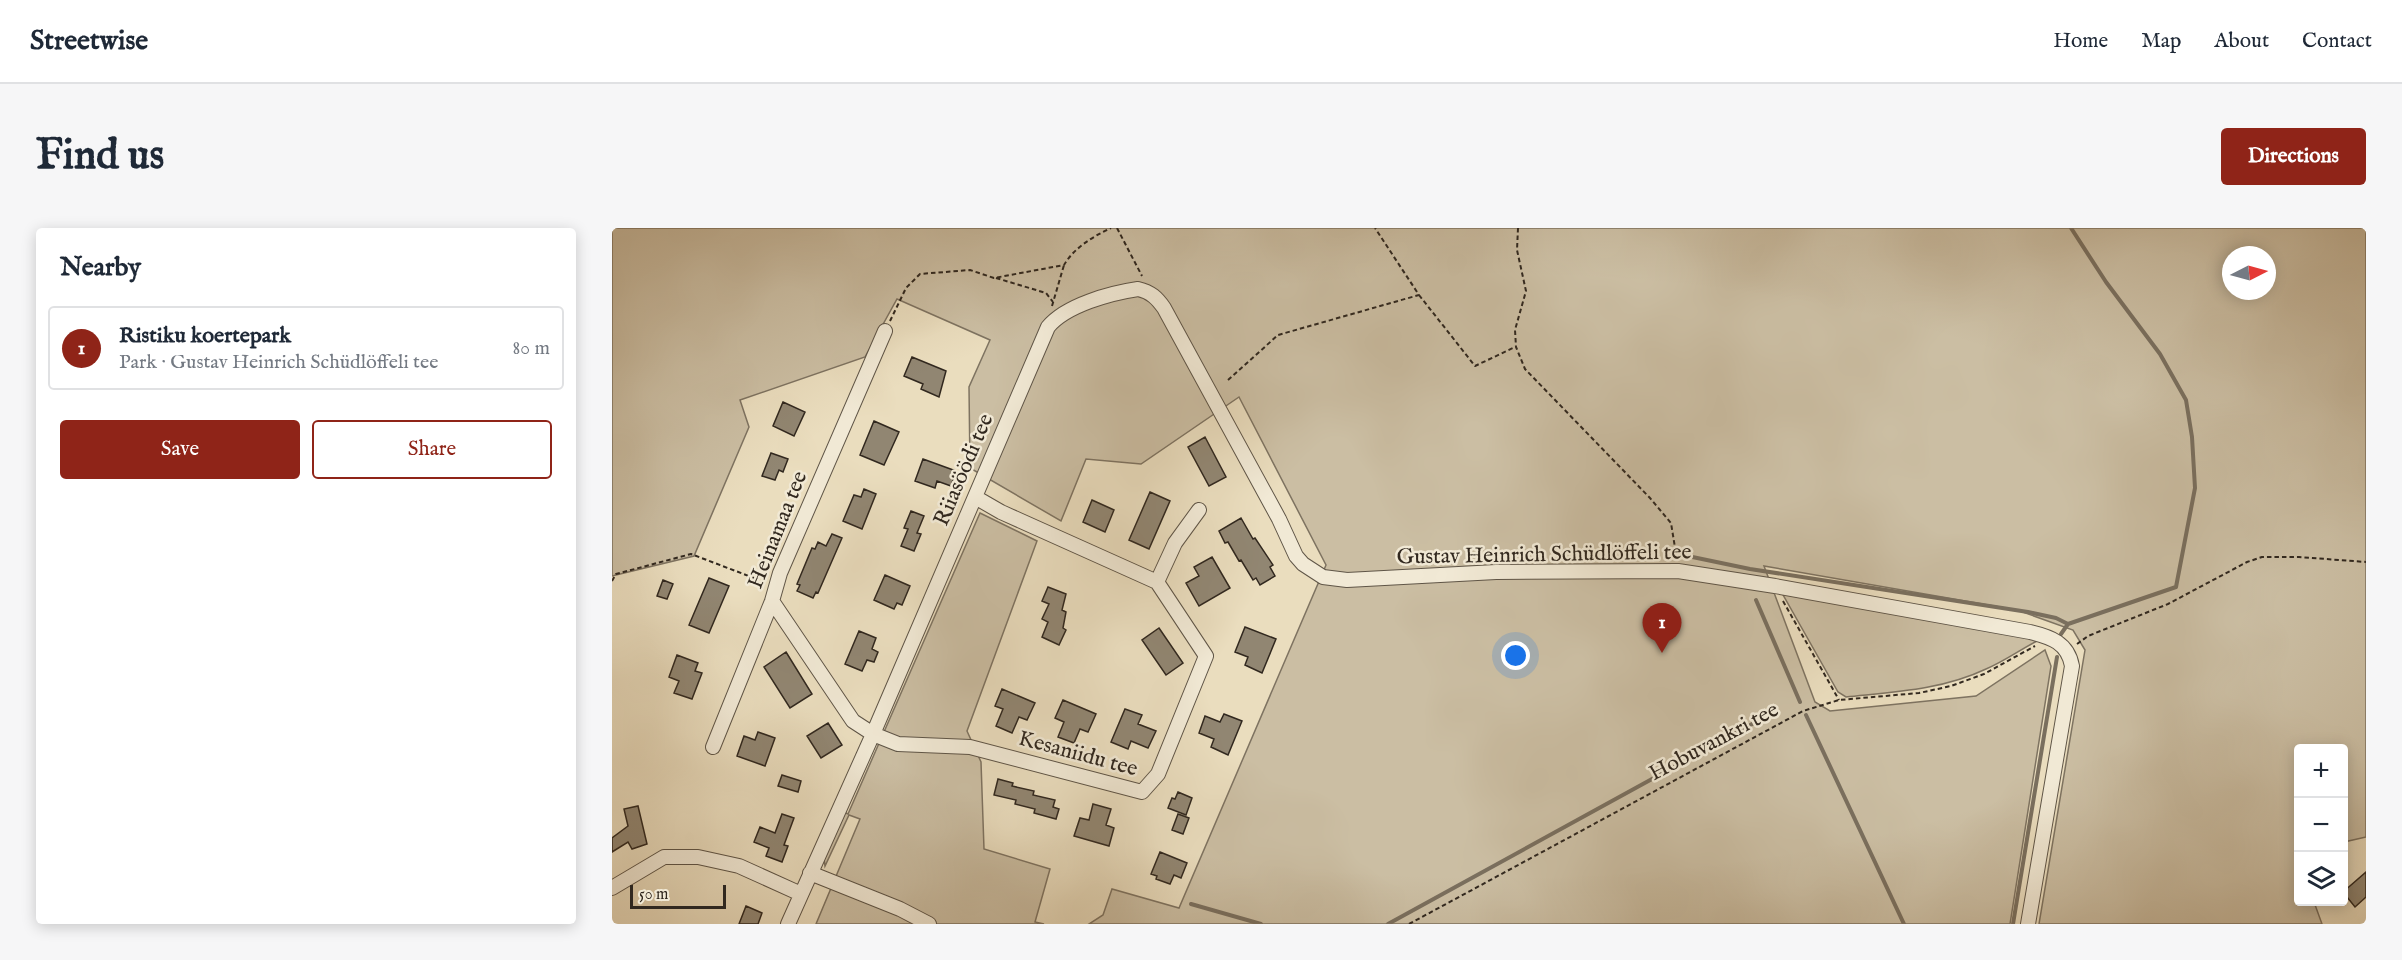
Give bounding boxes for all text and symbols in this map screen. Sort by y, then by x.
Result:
text: Streetwise [30,24,148,59]
text: Home [2053,28,2108,55]
text: Map [2141,28,2181,55]
text: About [2214,28,2269,55]
text: Contact [2302,28,2372,55]
button: Directions [2221,128,2366,185]
text: Find us [36,130,164,183]
north arrow [2222,246,2276,300]
text: Nearby [60,251,141,284]
text: Ristiku koertepark [119,322,291,350]
text: 1 [78,336,85,361]
text: 80 m [513,336,550,361]
text: Park · Gustav Heinrich Schüdlöffeli tee [119,350,438,375]
street label: Riiasöödi tee [928,410,1000,530]
button: Save [60,420,300,479]
button: Share [312,420,552,479]
street label: Heinamaa tee [742,467,814,593]
street label: Gustav Heinrich Schüdlöffeli tee [1396,538,1692,572]
pin: 1 [1642,604,1682,653]
your location [1501,641,1530,670]
street label: Hobuvankri tee [1644,696,1784,788]
street label: Kesaniidu tee [1015,725,1141,783]
map controls [2294,744,2348,906]
button: + [2294,744,2348,798]
button: − [2294,798,2348,852]
button: layers [2294,852,2348,906]
scale bar [630,882,726,910]
text: 50 m [639,885,668,905]

